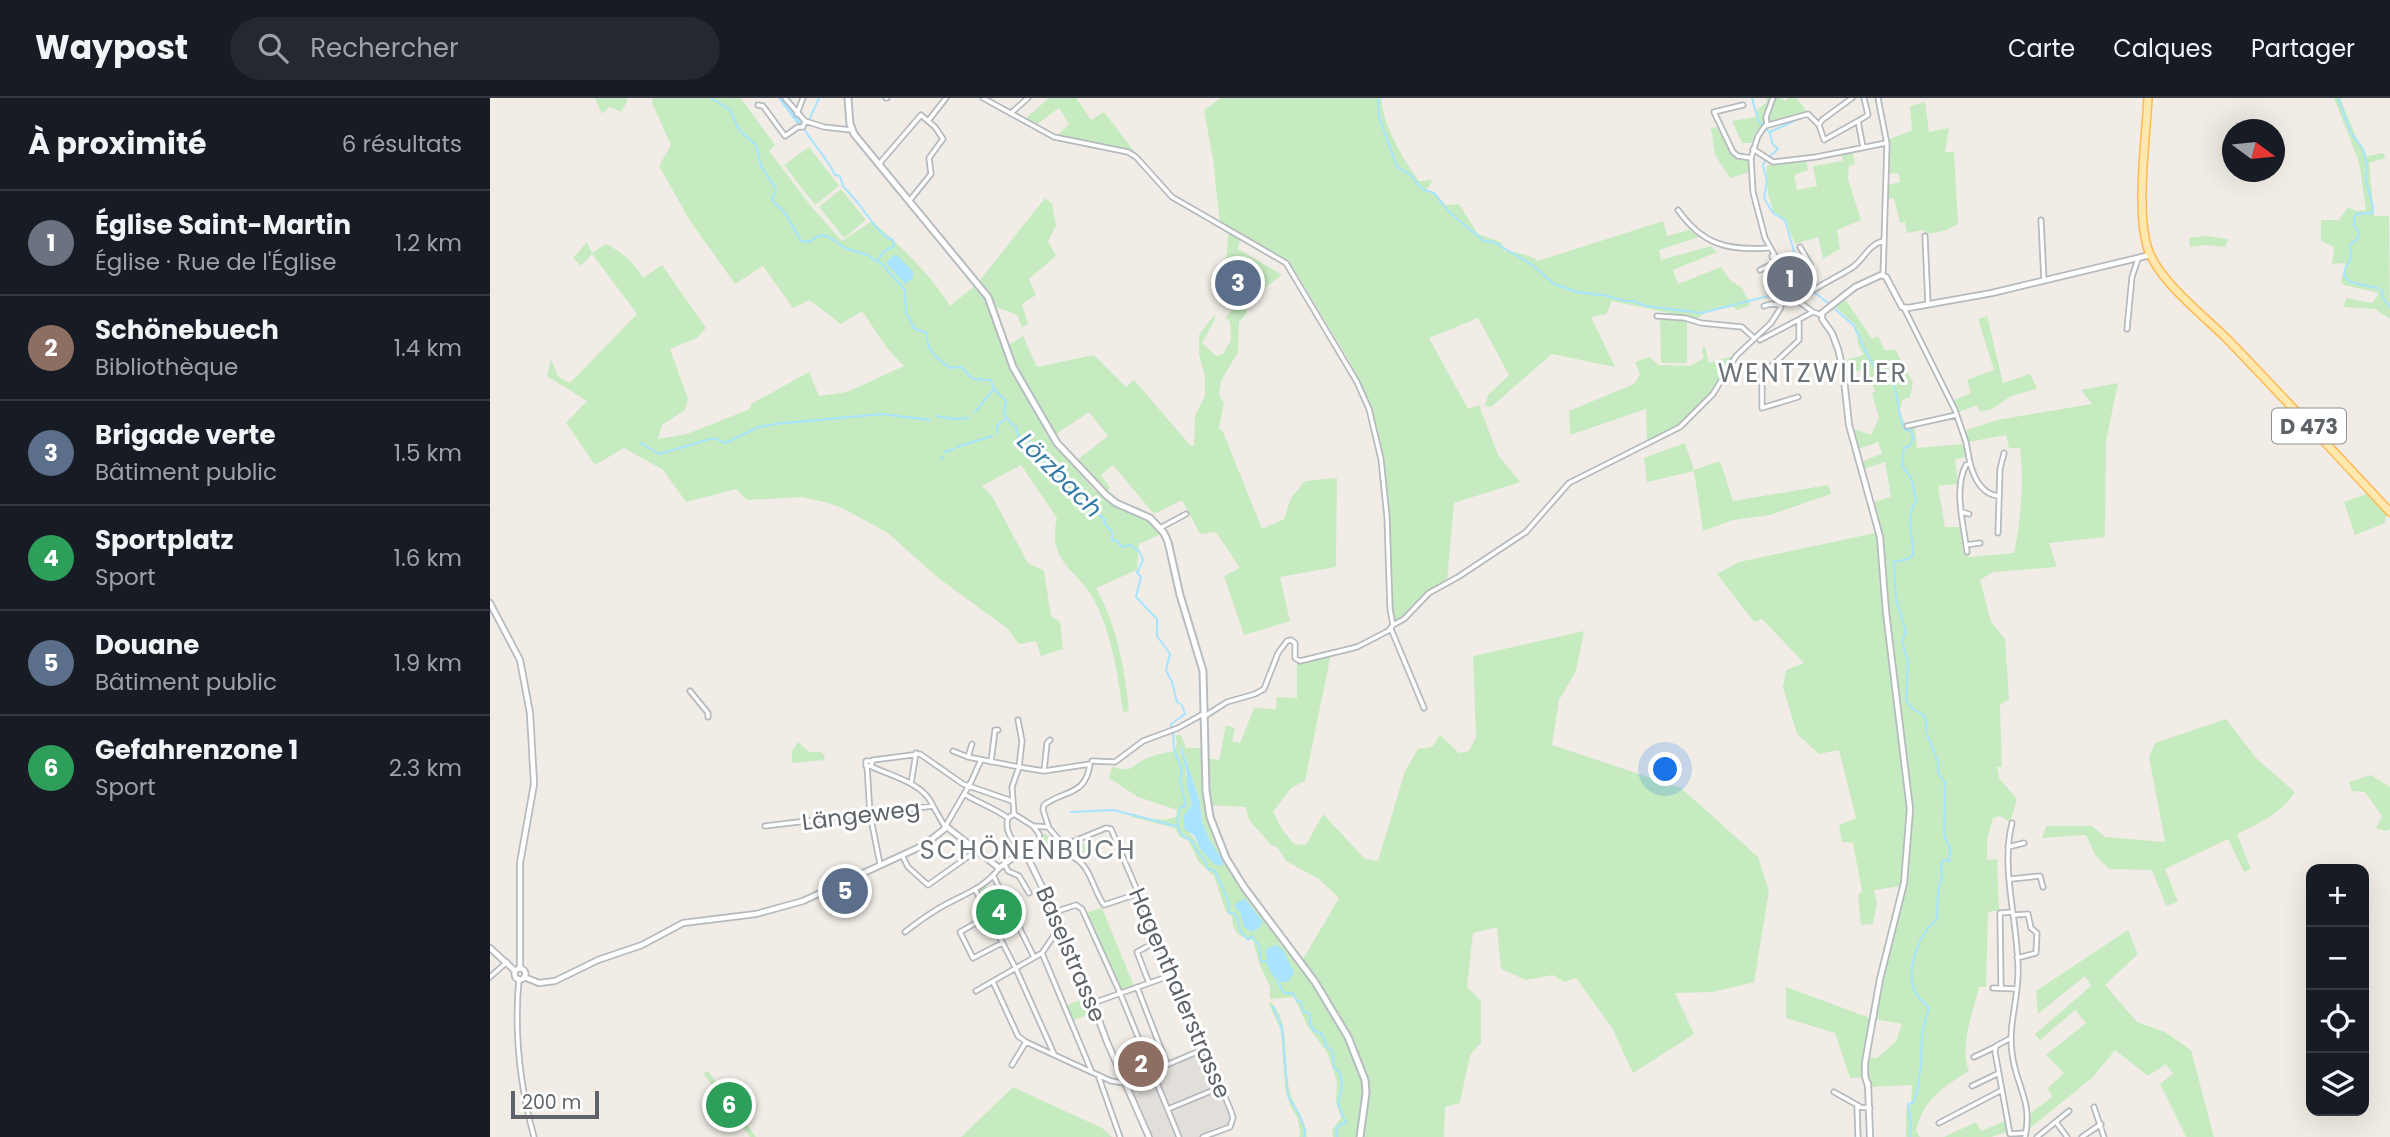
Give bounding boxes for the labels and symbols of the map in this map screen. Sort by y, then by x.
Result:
north arrow [2222,119,2285,182]
pin: 1 [1767,253,1813,305]
pin: 3 [1215,257,1261,309]
district label: WENTZWILLER [1718,355,1908,391]
road number: D 473 [2272,408,2346,444]
water label: Lörzbach [1010,425,1110,525]
your location [1648,752,1682,786]
street label: Längeweg [800,792,922,838]
district label: SCHÖNENBUCH [919,832,1137,868]
pin: 5 [822,865,868,917]
street label: Baselstrasse [1028,881,1114,1027]
street label: Hagenthalerstrasse [1121,883,1239,1103]
pin: 4 [976,886,1022,938]
pin: 2 [1118,1038,1164,1090]
pin: 6 [706,1079,752,1131]
scale bar [511,1088,598,1120]

